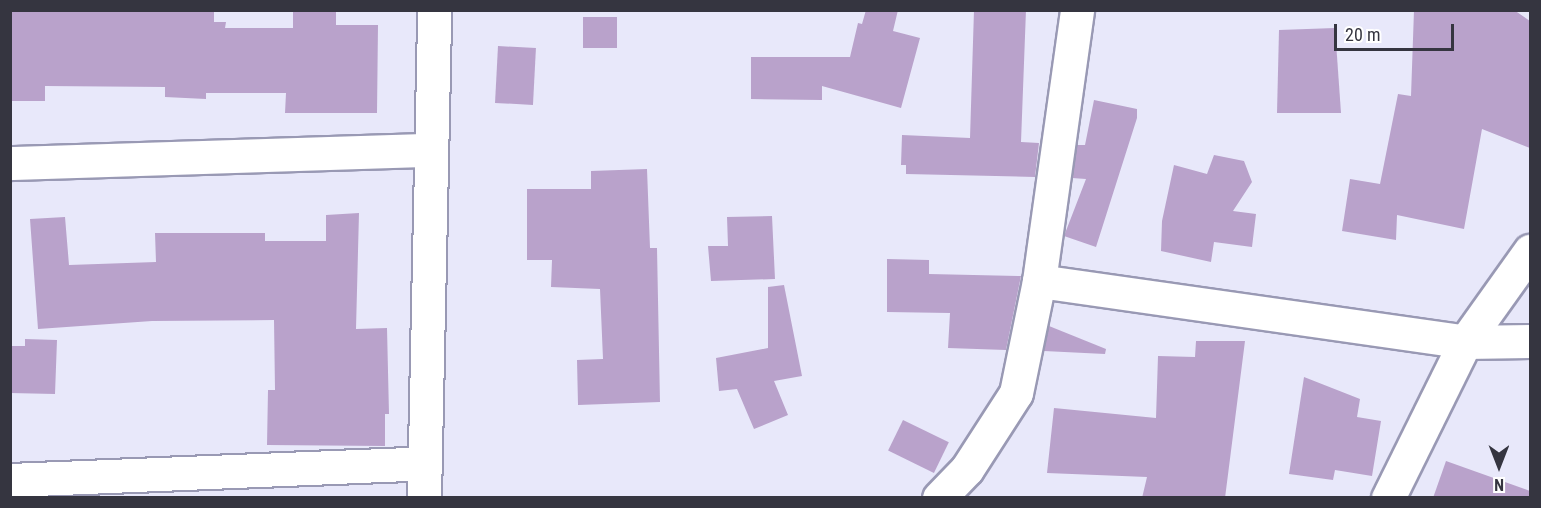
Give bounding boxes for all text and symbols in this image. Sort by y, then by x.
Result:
scale bar [1337,12,1457,50]
text: 20 m [1345,24,1380,45]
north arrow [1469,436,1529,496]
text: N [1494,475,1504,494]

